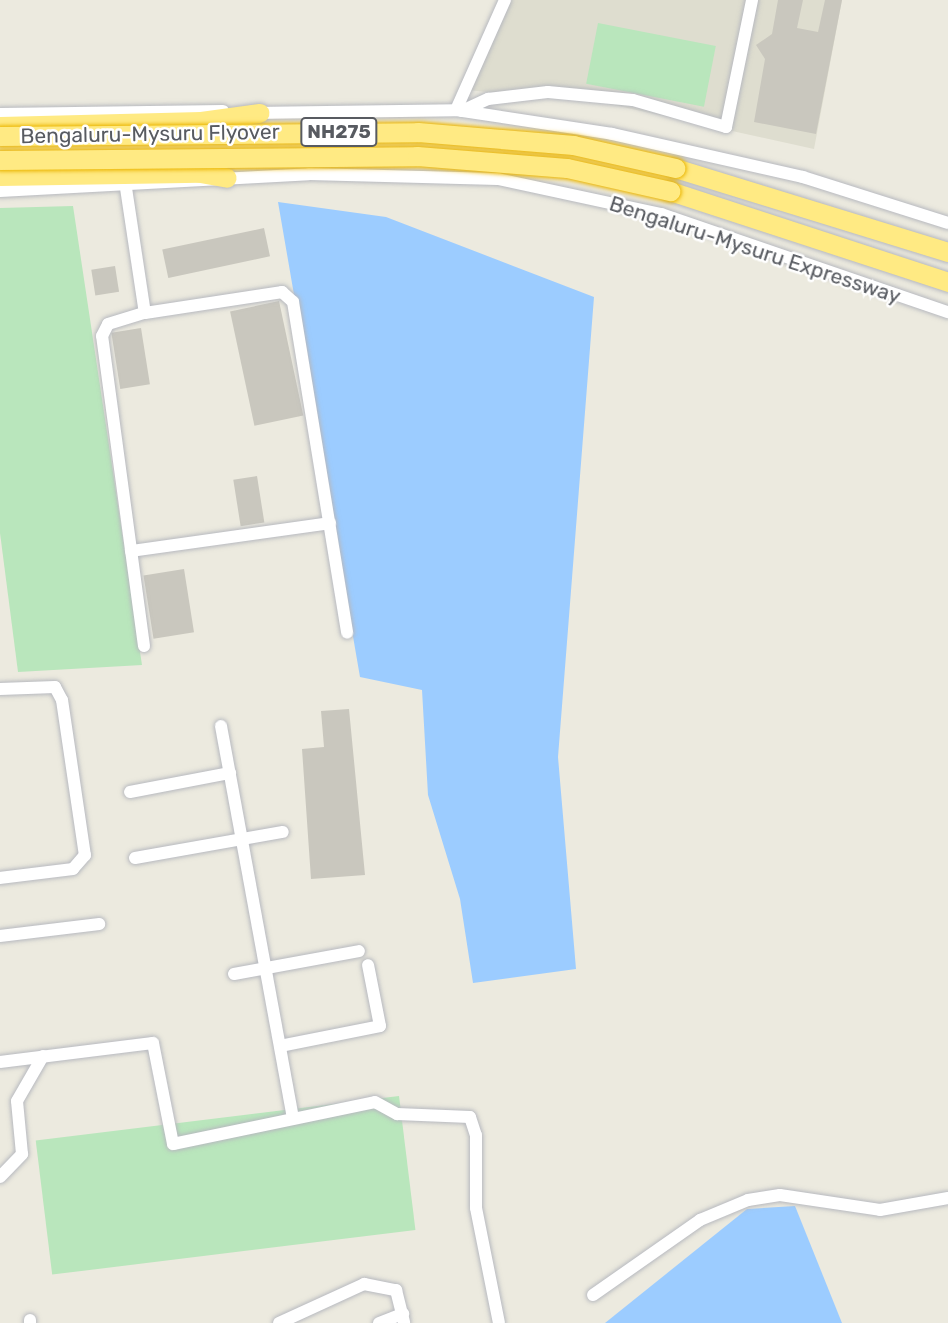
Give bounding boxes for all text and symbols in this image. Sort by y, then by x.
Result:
road number: NH275 [299,116,379,148]
street label: Bengaluru-Mysuru Flyover [20,119,280,149]
street label: Bengaluru-Mysuru Expressway [606,191,904,309]

